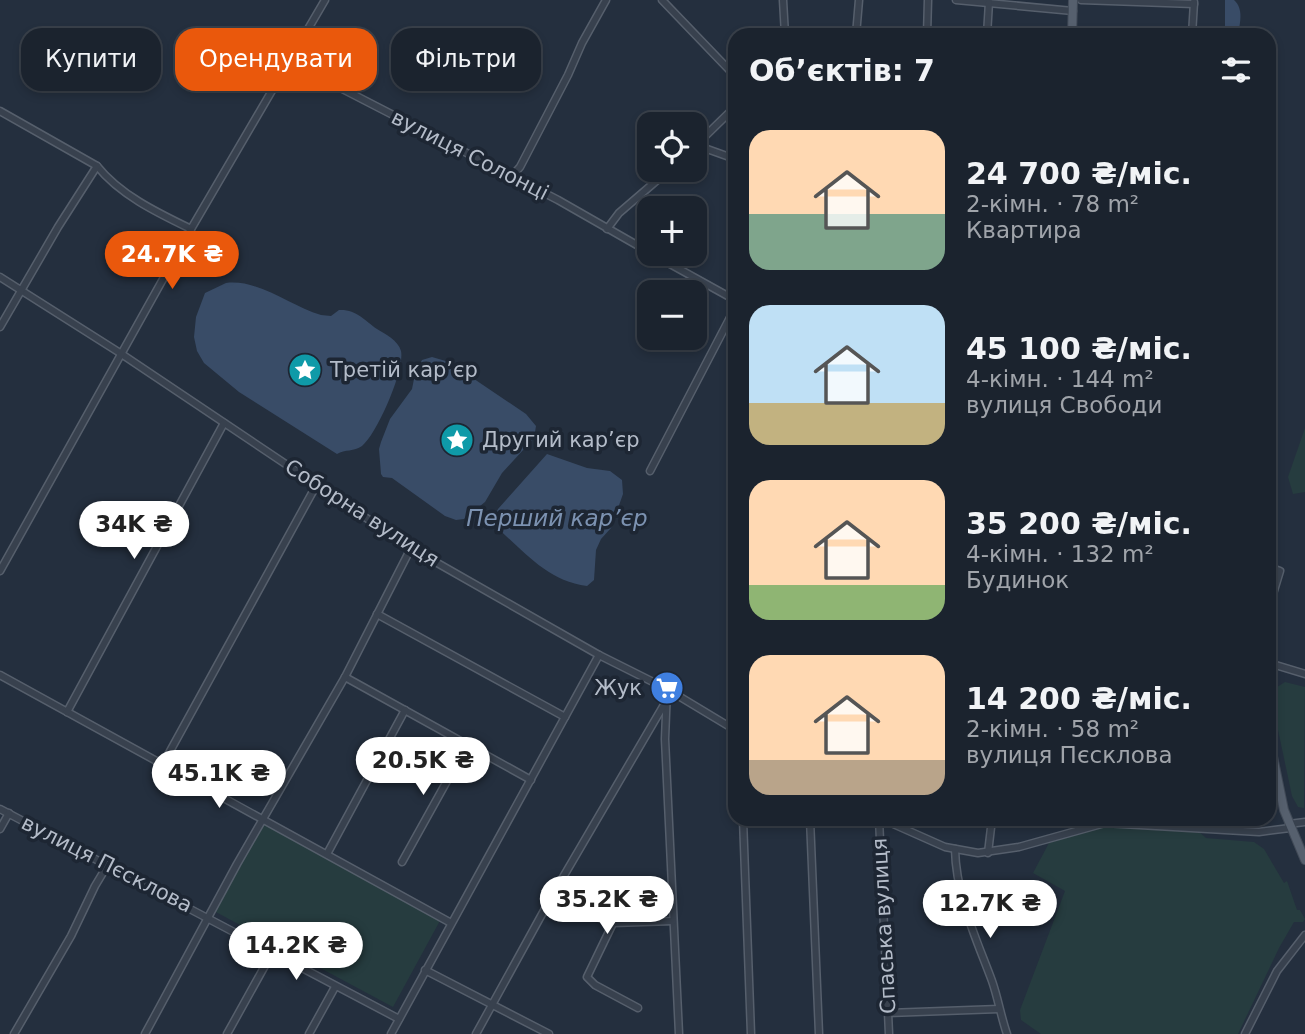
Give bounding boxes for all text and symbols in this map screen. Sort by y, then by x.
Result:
chip: Купити [21,28,161,91]
chip: Орендувати [175,28,377,91]
chip: Фільтри [391,28,541,91]
icon: filters [1217,51,1255,89]
text: Об’єктів: 7 [749,53,935,88]
street label: вулиця Солонці [387,105,553,205]
map controls [637,112,707,350]
button: locate [637,112,707,182]
text: 24 700 ₴/міс. [966,156,1192,191]
icon: home [805,158,889,242]
text: 2-кімн. · 78 m² [966,191,1139,217]
button: + [637,196,707,266]
text: Квартира [966,217,1082,243]
pin: 24.7K ₴ [107,232,237,291]
text: 24.7K ₴ [121,241,223,267]
button: − [637,280,707,350]
text: 45 100 ₴/міс. [966,331,1192,366]
icon: home [805,333,889,417]
place icon: Третій кар’єр [286,351,324,389]
place label: Третій кар’єр [329,358,478,382]
text: 4-кімн. · 144 m² [966,366,1154,392]
text: вулиця Свободи [966,392,1162,418]
place icon: Другий кар’єр [438,421,476,459]
place label: Другий кар’єр [482,428,640,452]
street label: Соборна вулиця [281,454,443,572]
pin: 34K ₴ [85,502,183,561]
water label: Перший кар’єр [466,505,648,531]
text: 35 200 ₴/міс. [966,506,1192,541]
icon: home [805,508,889,592]
text: 34K ₴ [95,511,173,537]
text: 4-кімн. · 132 m² [966,541,1154,567]
text: Будинок [966,567,1069,593]
supermarket icon: Жук [648,669,686,707]
place label: Жук [594,676,642,700]
text: 14 200 ₴/міс. [966,681,1192,716]
icon: home [805,683,889,767]
text: 2-кімн. · 58 m² [966,716,1139,742]
pin: 20.5K ₴ [358,738,488,797]
text: вулиця Пєсклова [966,742,1173,768]
text: 20.5K ₴ [372,747,474,773]
pin: 45.1K ₴ [154,750,284,810]
text: 45.1K ₴ [168,760,270,786]
street label: вулиця Пєсклова [18,811,196,917]
street label: Спаська вулиця [867,837,901,1015]
pin: 35.2K ₴ [542,876,672,936]
pin: 12.7K ₴ [925,880,1055,940]
text: 35.2K ₴ [556,886,658,912]
text: 12.7K ₴ [939,890,1041,916]
pin: 14.2K ₴ [231,922,361,982]
text: 14.2K ₴ [245,932,347,958]

